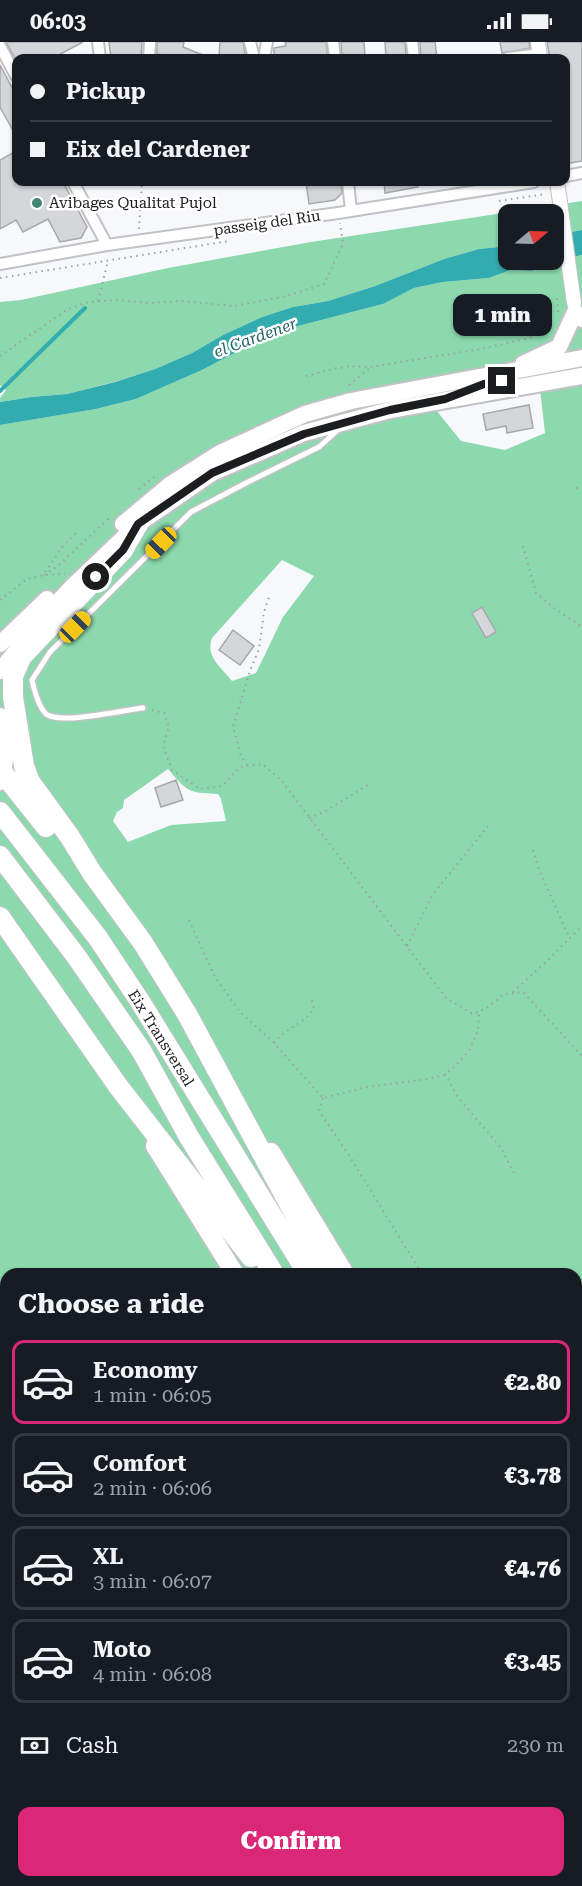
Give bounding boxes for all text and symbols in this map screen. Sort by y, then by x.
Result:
text: 06:03 [30,9,86,34]
text: Pickup [66,79,146,104]
text: Eix del Cardener [66,137,250,162]
place label: Avibages Qualitat Pujol [49,194,217,212]
marker: Avibages Qualitat Pujol [30,196,44,210]
north arrow [498,204,564,270]
map controls [498,204,564,270]
street label: passeig del Riu [212,206,322,239]
callout: 1 min [452,294,552,336]
text: 1 min [474,303,531,327]
water label: el Cardener [211,314,299,361]
route end [488,367,515,394]
car [142,524,180,562]
route start [82,563,109,590]
car [56,608,94,646]
street label: Eix Transversal [124,987,198,1090]
text: Choose a ride [18,1288,204,1320]
icon: car [21,1355,75,1409]
text: Economy [93,1358,197,1383]
text: €2.80 [504,1370,561,1395]
text: 1 min · 06:05 [93,1383,212,1407]
icon: car [21,1448,75,1502]
text: Comfort [93,1451,186,1476]
text: €3.78 [504,1463,561,1488]
text: 2 min · 06:06 [93,1476,212,1500]
icon: car [21,1541,75,1595]
text: XL [93,1544,123,1569]
text: €4.76 [504,1556,561,1581]
text: 3 min · 06:07 [93,1569,212,1593]
icon: car [21,1634,75,1688]
text: Moto [93,1637,151,1662]
text: €3.45 [504,1649,561,1674]
text: 4 min · 06:08 [93,1662,212,1686]
icon: cash [18,1729,51,1762]
text: Cash [66,1733,118,1758]
text: 230 m [507,1733,564,1757]
button: Confirm [18,1807,564,1876]

